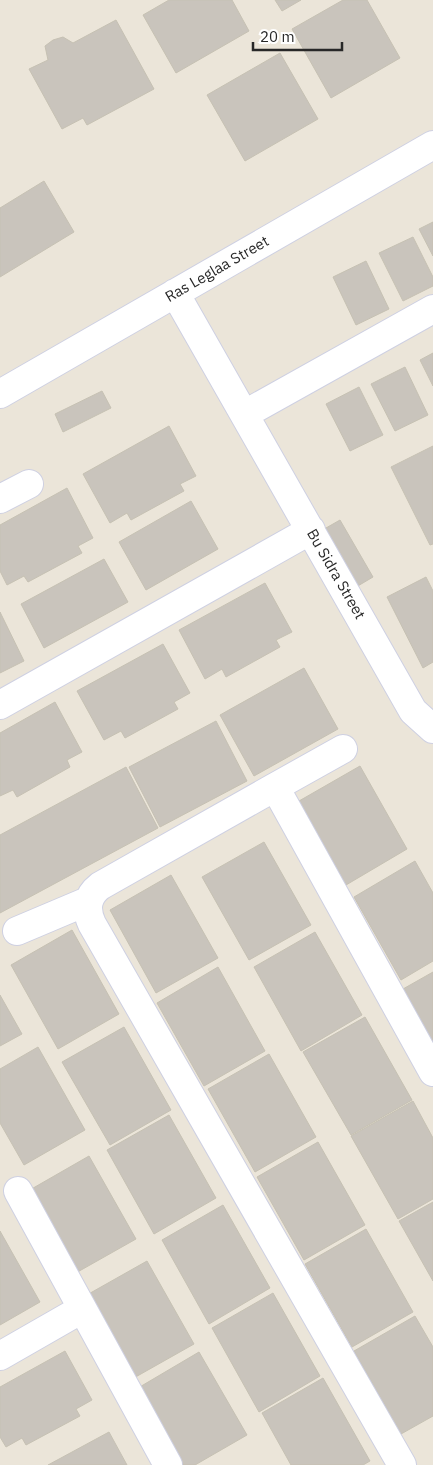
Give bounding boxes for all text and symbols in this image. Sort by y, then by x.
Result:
scale bar [253,20,342,52]
text: 20 m [260,27,295,46]
street label: Ras Leglaa Street [161,231,272,306]
street label: Bu Sidra Street [303,525,370,622]

